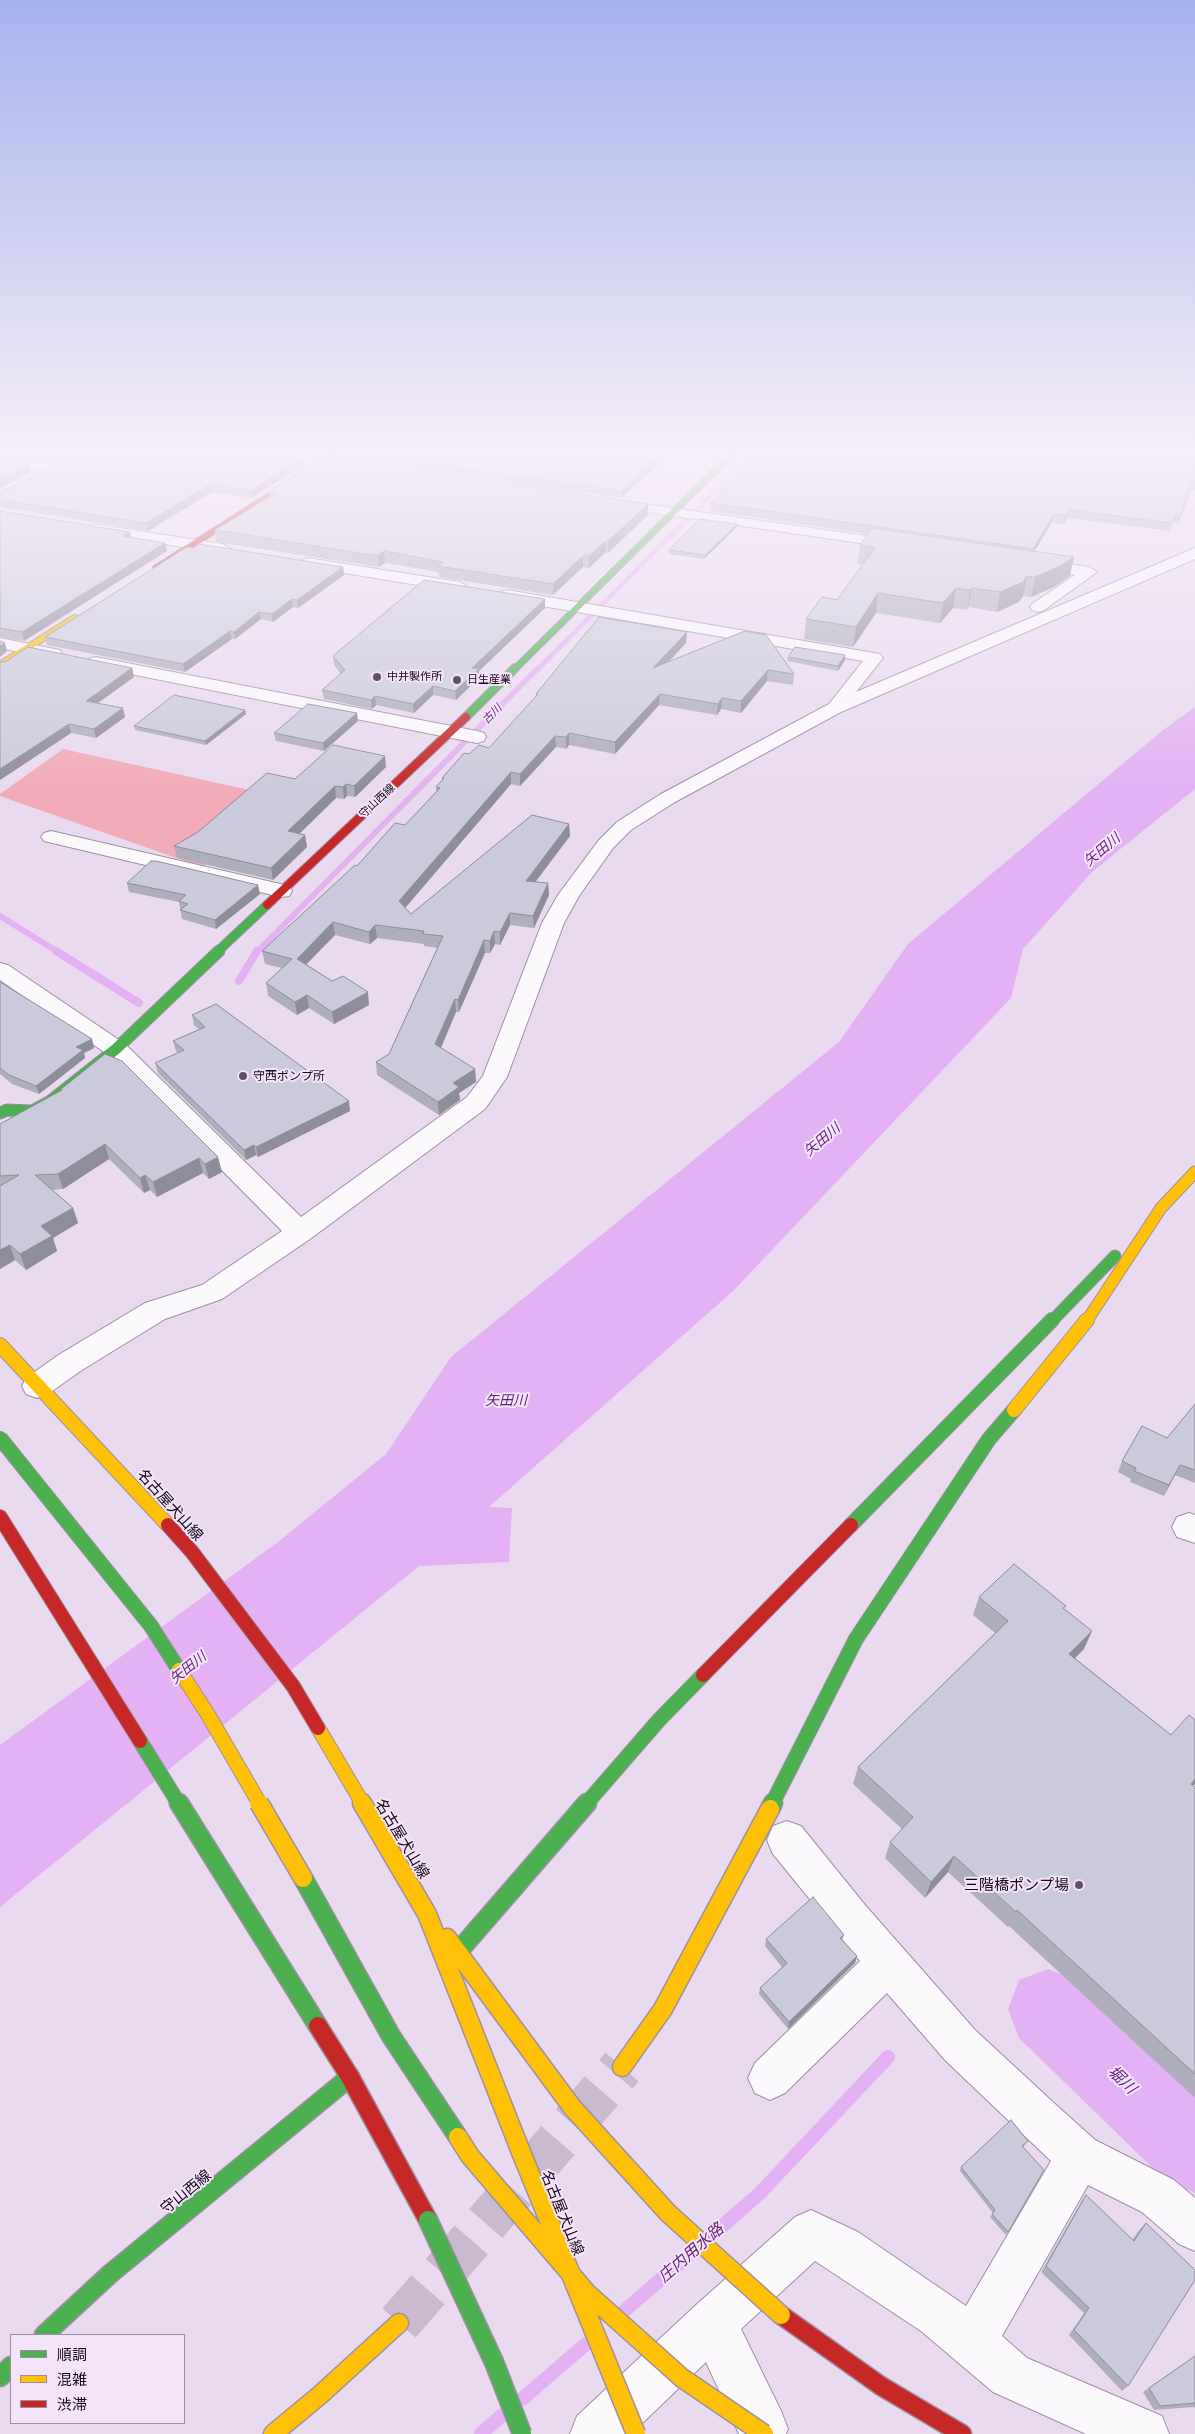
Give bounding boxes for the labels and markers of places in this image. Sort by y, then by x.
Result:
place label: 中井製作所 [387,670,442,684]
marker: 中井製作所 [371,671,383,683]
place label: 日生産業 [467,673,511,687]
marker: 日生産業 [451,674,463,686]
place label: 守西ポンプ所 [253,1069,325,1083]
marker: 守西ポンプ所 [237,1070,249,1082]
place label: 三階橋ポンプ場 [964,1876,1069,1894]
marker: 三階橋ポンプ場 [1073,1879,1085,1891]

